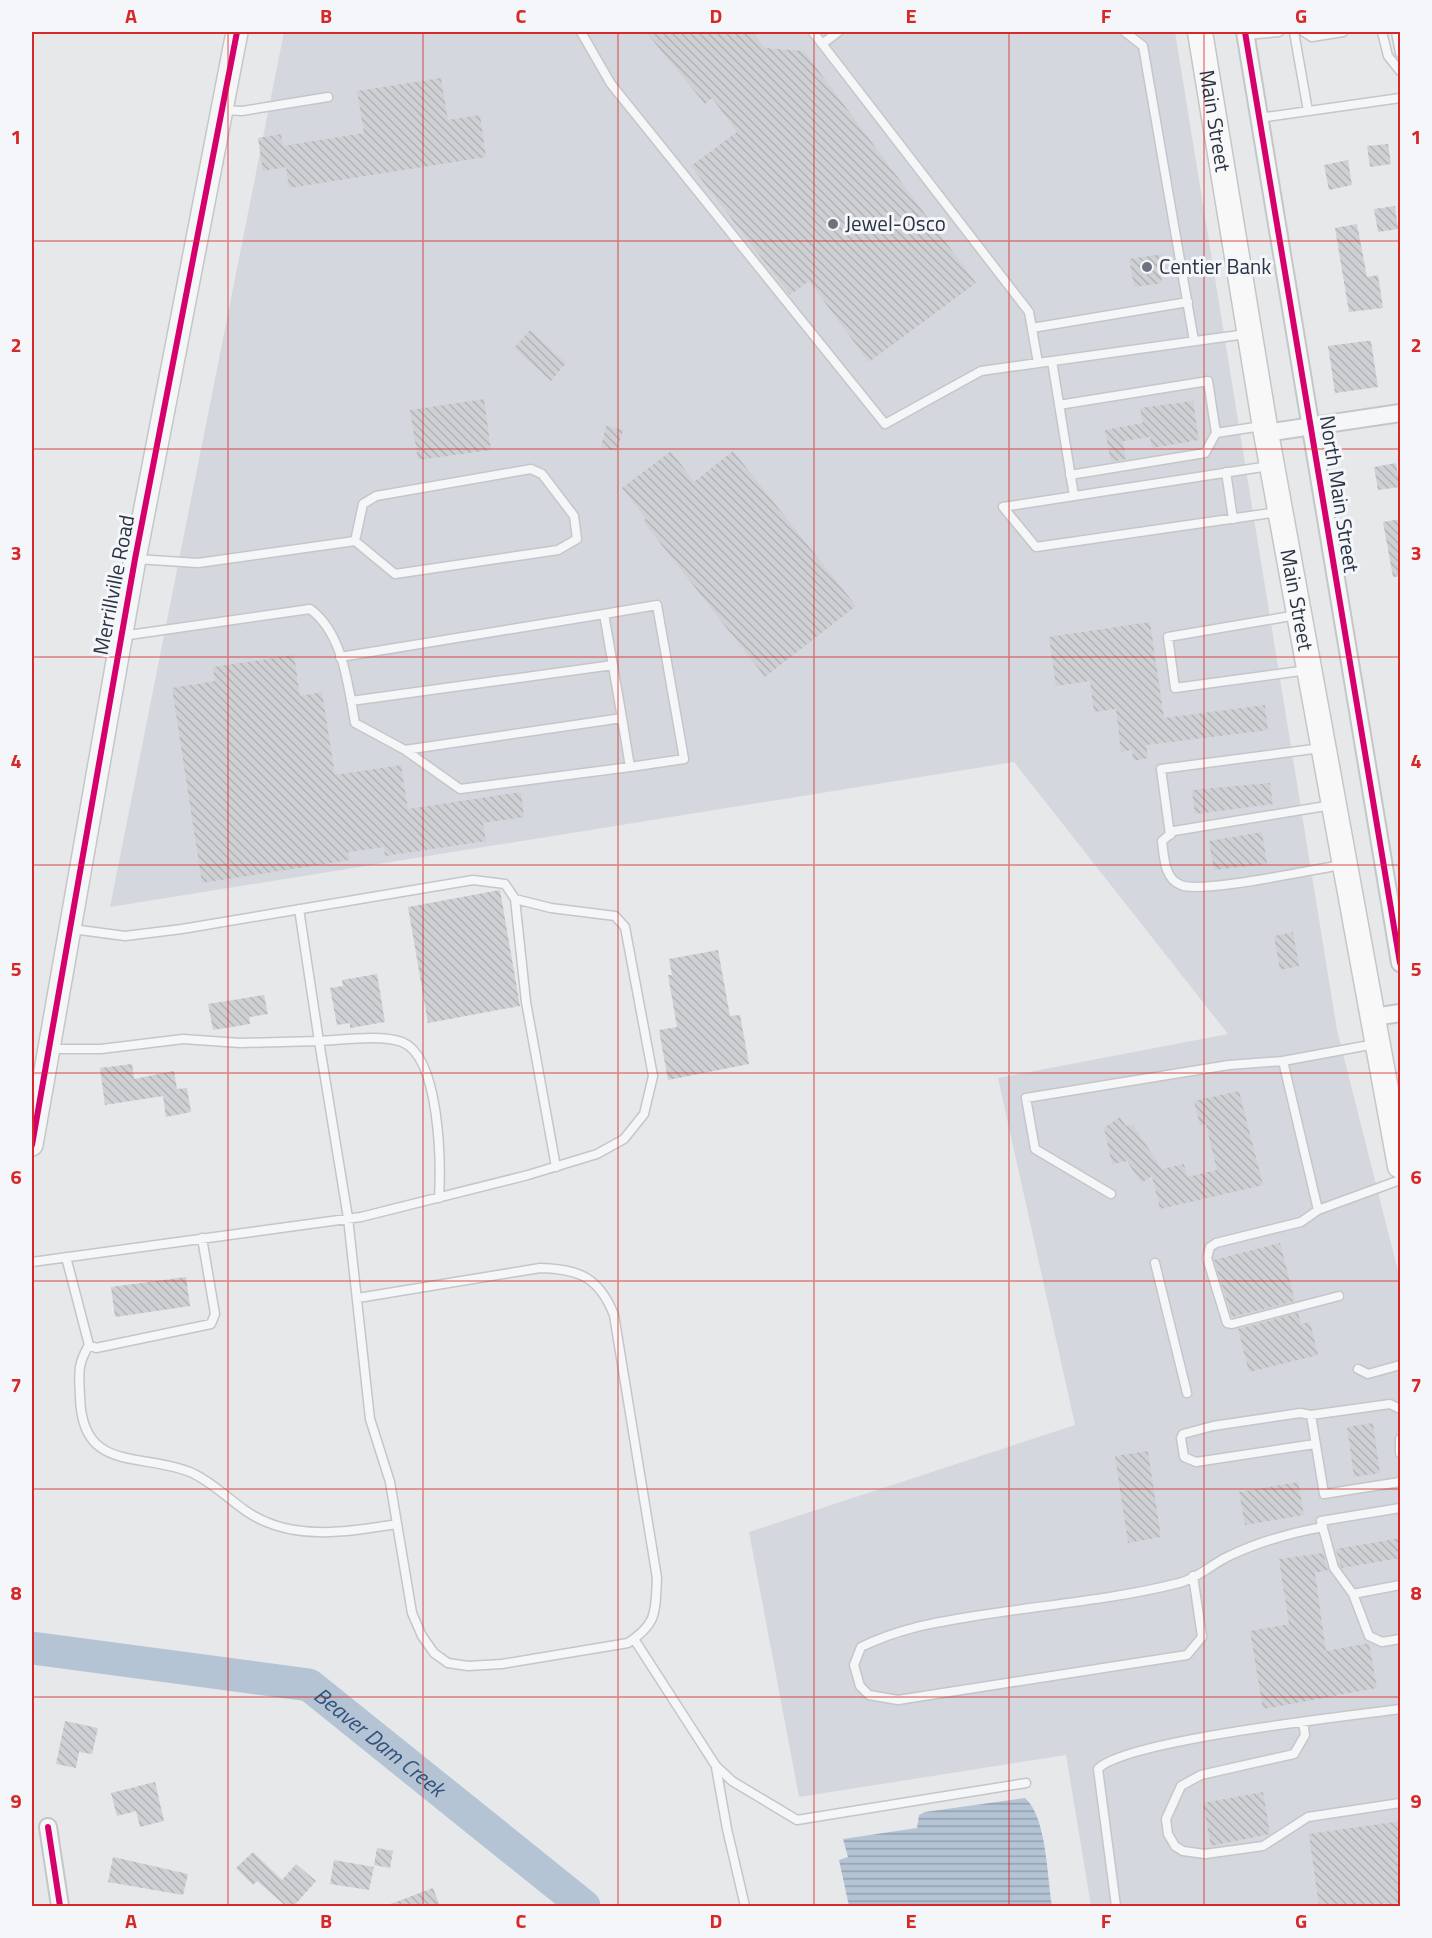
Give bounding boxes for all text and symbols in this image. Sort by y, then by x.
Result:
text: A [125,0,137,31]
text: B [320,0,332,31]
text: C [516,0,527,31]
text: D [710,0,722,31]
text: E [905,0,917,31]
text: F [1101,0,1112,31]
text: G [1295,0,1307,31]
street label: Main Street [1191,67,1240,175]
text: 1 [10,121,22,152]
text: 1 [1410,121,1422,152]
place label: Jewel-Osco [845,207,946,239]
marker: Jewel-Osco [826,217,840,231]
place label: Centier Bank [1159,250,1271,282]
marker: Centier Bank [1140,260,1154,274]
text: 2 [10,329,22,360]
text: 2 [1410,329,1422,360]
street label: North Main Street [1312,413,1368,575]
street label: Merrillville Road [84,512,142,658]
text: 3 [10,537,22,568]
text: 3 [1410,537,1422,568]
street label: Main Street [1272,546,1323,654]
text: 4 [10,745,22,776]
text: 4 [1410,745,1422,776]
text: 5 [10,953,22,984]
text: 5 [1410,953,1422,984]
text: 6 [10,1161,22,1192]
text: 6 [1410,1161,1422,1192]
text: 7 [10,1369,22,1400]
text: 7 [1410,1369,1422,1400]
text: 8 [10,1577,22,1608]
text: 8 [1410,1577,1422,1608]
water label: Beaver Dam Creek [307,1678,454,1806]
text: 9 [10,1785,22,1816]
text: 9 [1410,1785,1422,1816]
text: A [125,1905,137,1936]
text: B [320,1905,332,1936]
text: C [516,1905,527,1936]
text: D [710,1905,722,1936]
text: E [905,1905,917,1936]
text: F [1101,1905,1112,1936]
text: G [1295,1905,1307,1936]

